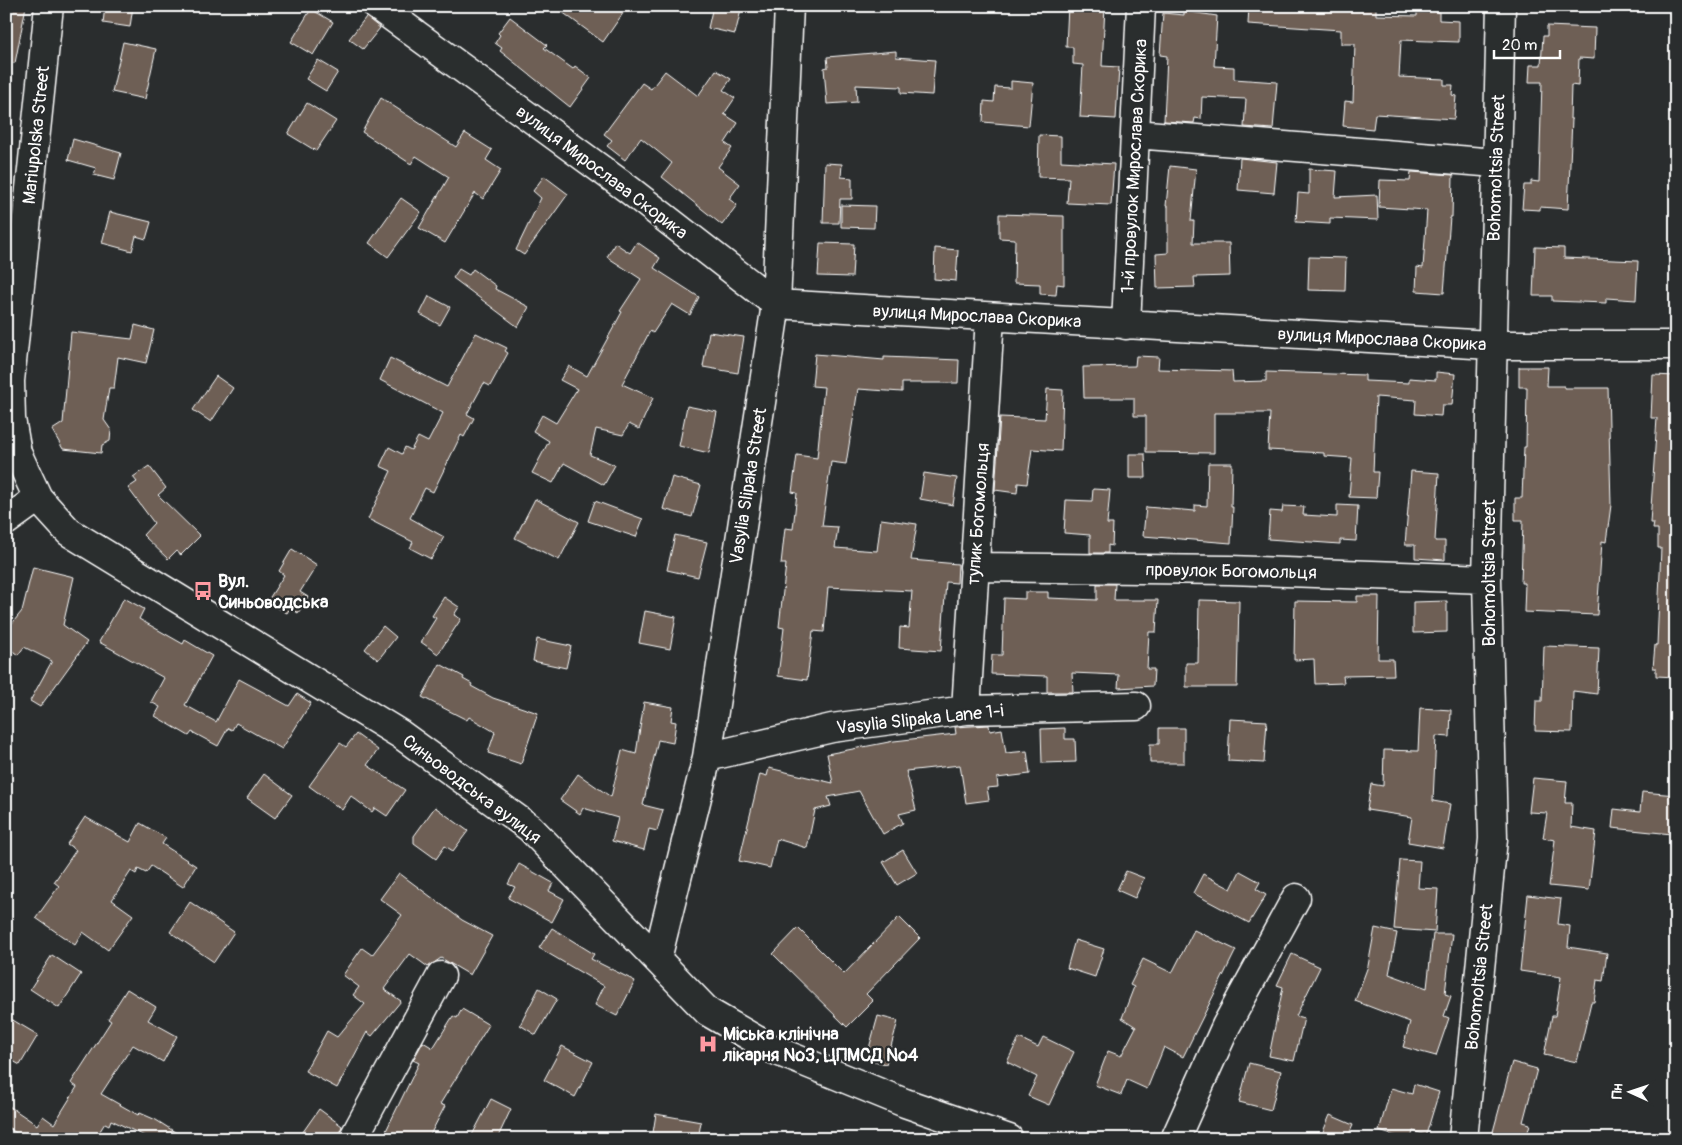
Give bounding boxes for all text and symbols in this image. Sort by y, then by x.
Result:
scale bar [1494,28,1561,60]
text: 20 m [1502,36,1537,55]
street label: 1-й провулок Мирослава Скорика [1116,38,1153,294]
street label: Mariupolska Street [18,64,55,205]
street label: Bohomoltsia Street [1482,93,1511,242]
street label: вулиця Мирослава Скорика [511,100,692,245]
street label: вулиця Мирослава Скорика [872,300,1082,333]
street label: вулиця Мирослава Скорика [1277,323,1487,356]
street label: Vasylia Slipaka Street [725,405,772,566]
street label: тупик Богомольця [962,442,995,586]
street label: Bohomoltsia Street [1478,499,1501,646]
street label: провулок Богомольця [1145,559,1317,584]
place label: Вул. Синьоводська [218,570,329,614]
bus stop icon: Вул. Синьоводська [192,580,214,602]
street label: Vasylia Slipaka Lane 1-i [835,699,1005,740]
street label: Синьоводська вулиця [398,730,546,849]
street label: Bohomoltsia Street [1460,902,1499,1051]
place label: Міська клінічна лікарня №3, ЦПМСД №4 [722,1023,919,1067]
hospital icon: Міська клінічна лікарня №3, ЦПМСД №4 [697,1033,719,1055]
north arrow [1604,1068,1654,1118]
text: Пн [1609,1083,1626,1099]

